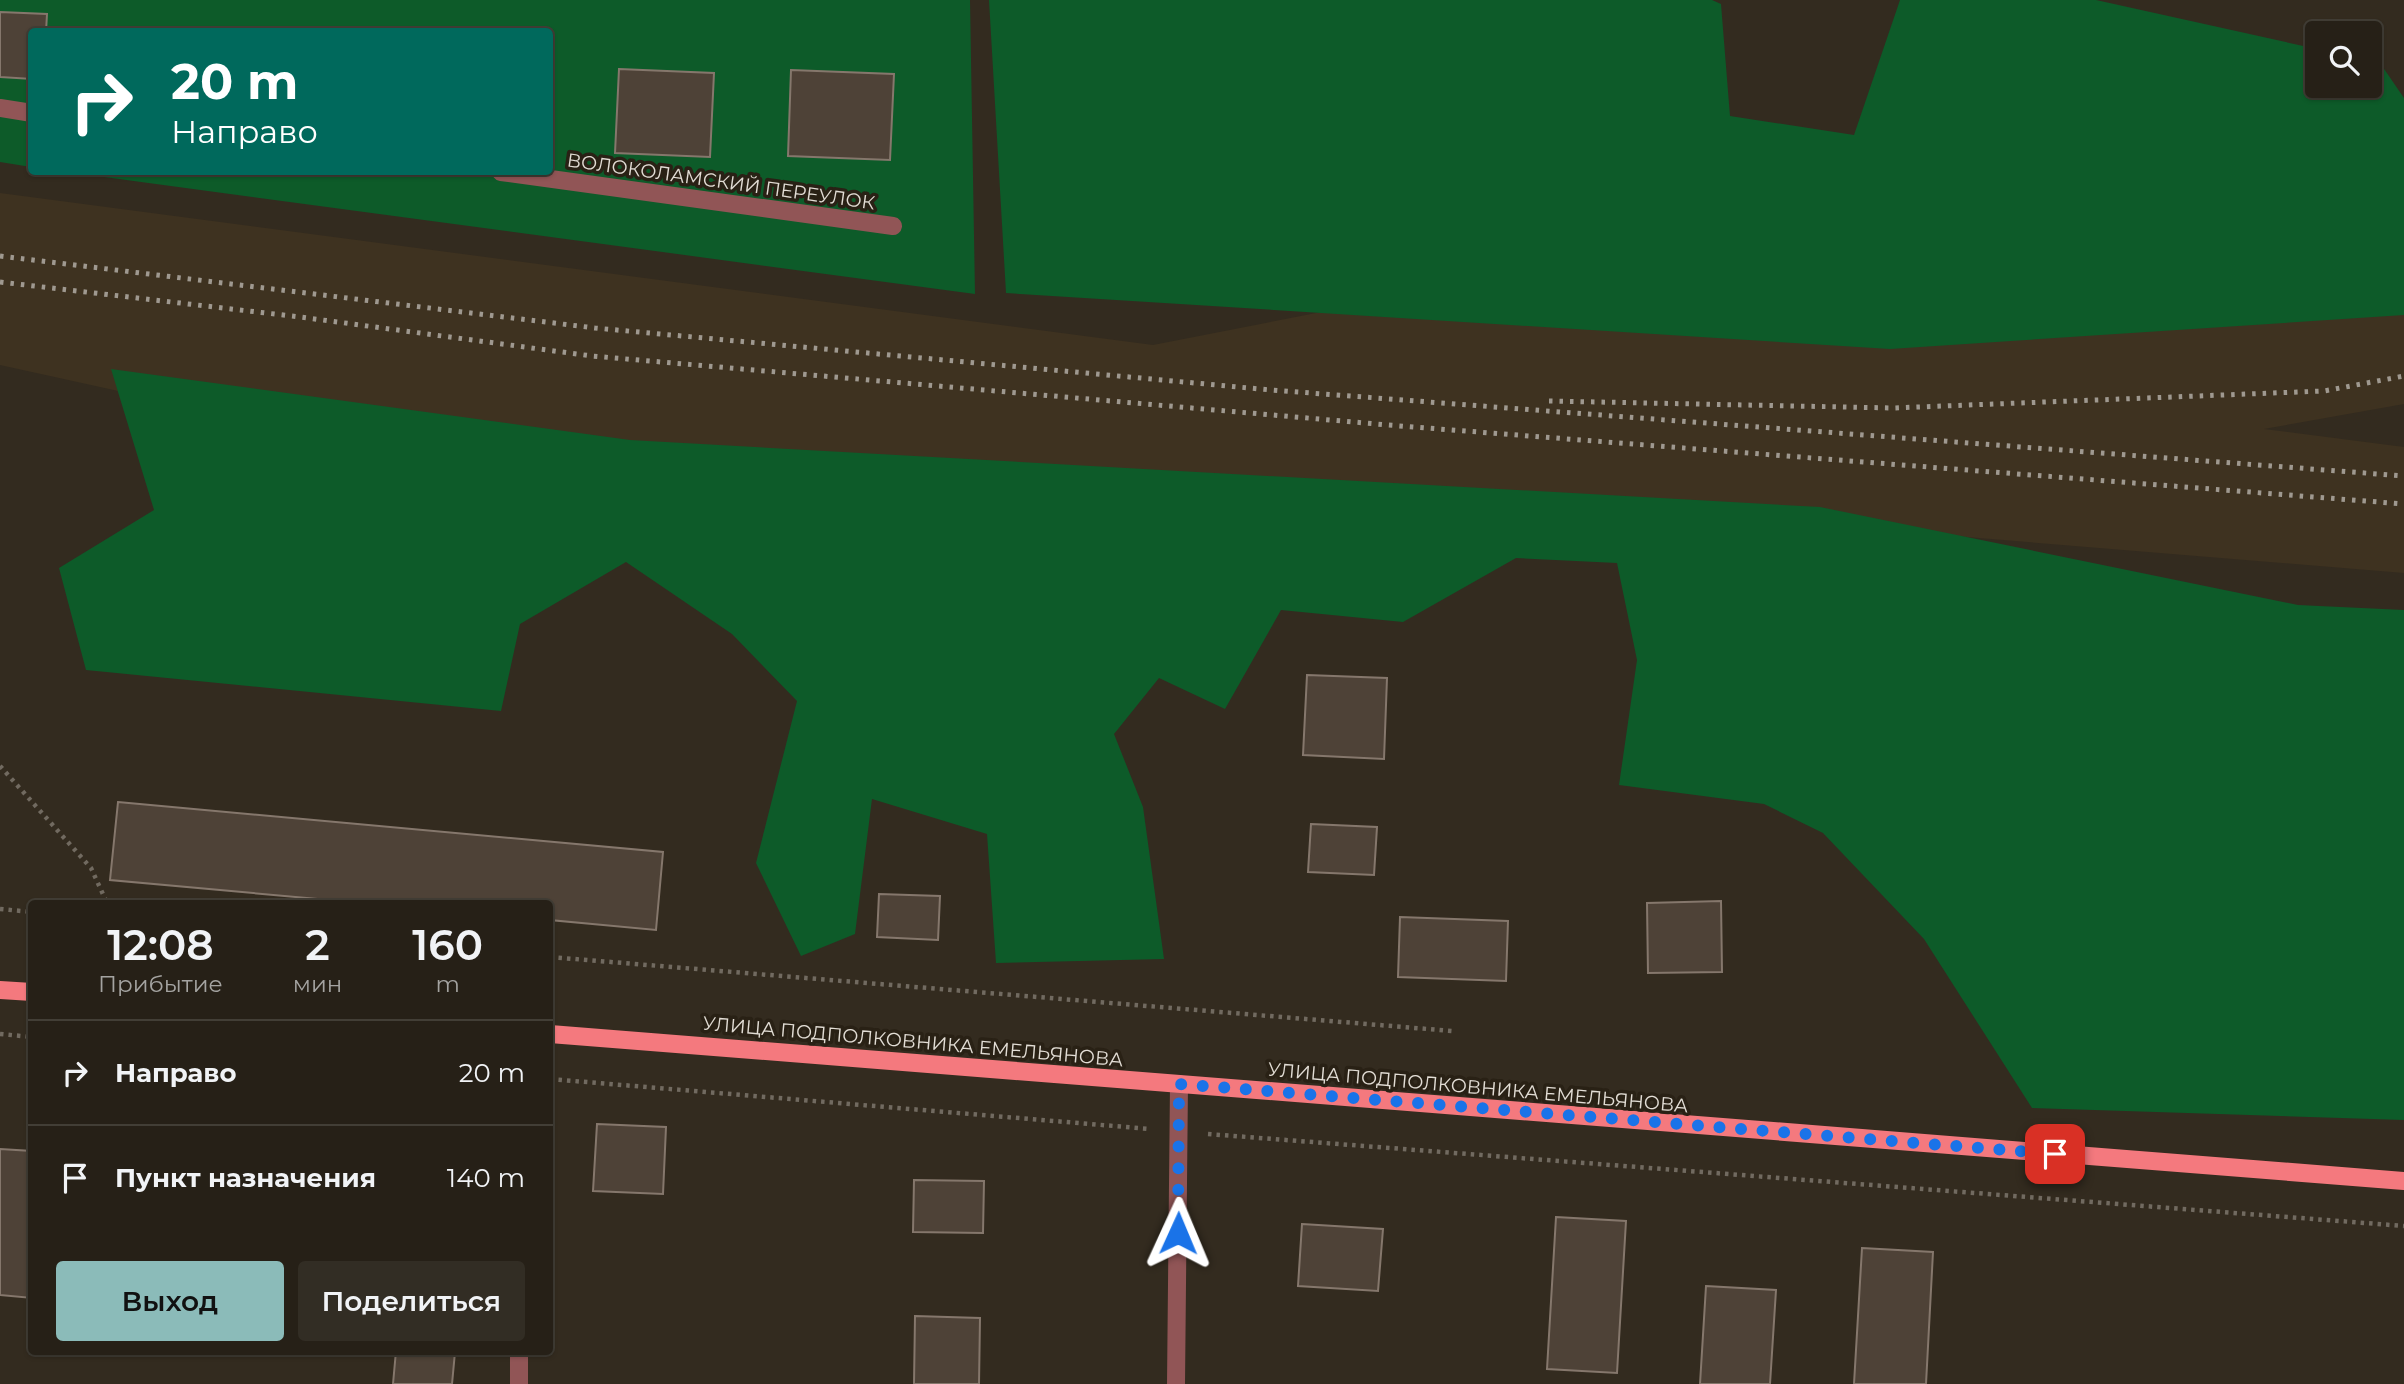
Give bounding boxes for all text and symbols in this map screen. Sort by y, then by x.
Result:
map controls [2305,21,2382,98]
button: search [2305,21,2382,98]
text: 20 m [171,52,298,111]
icon: right [56,56,147,147]
text: Направо [171,112,318,151]
street label: ВОЛОКОЛАМСКИЙ ПЕРЕУЛОК [565,148,876,215]
text: 12:08 [107,919,214,971]
text: 2 [305,919,330,971]
text: 160 [412,919,483,971]
text: Прибытие [98,970,223,998]
text: мин [293,970,342,998]
text: m [435,970,460,998]
street label: УЛИЦА ПОДПОЛКОВНИКА ЕМЕЛЬЯНОВА [702,1012,1124,1071]
icon: right [56,1054,94,1092]
text: Направо [115,1057,236,1089]
text: 20 m [459,1057,525,1089]
street label: УЛИЦА ПОДПОЛКОВНИКА ЕМЕЛЬЯНОВА [1267,1058,1689,1117]
pin [2025,1124,2085,1184]
icon: arrive [2036,1135,2074,1173]
icon: arrive [56,1159,94,1197]
text: Пункт назначения [115,1162,376,1194]
text: 140 m [447,1162,525,1194]
position arrow [1141,1196,1215,1270]
button: Выход [56,1261,284,1341]
button: Поделиться [298,1261,525,1341]

